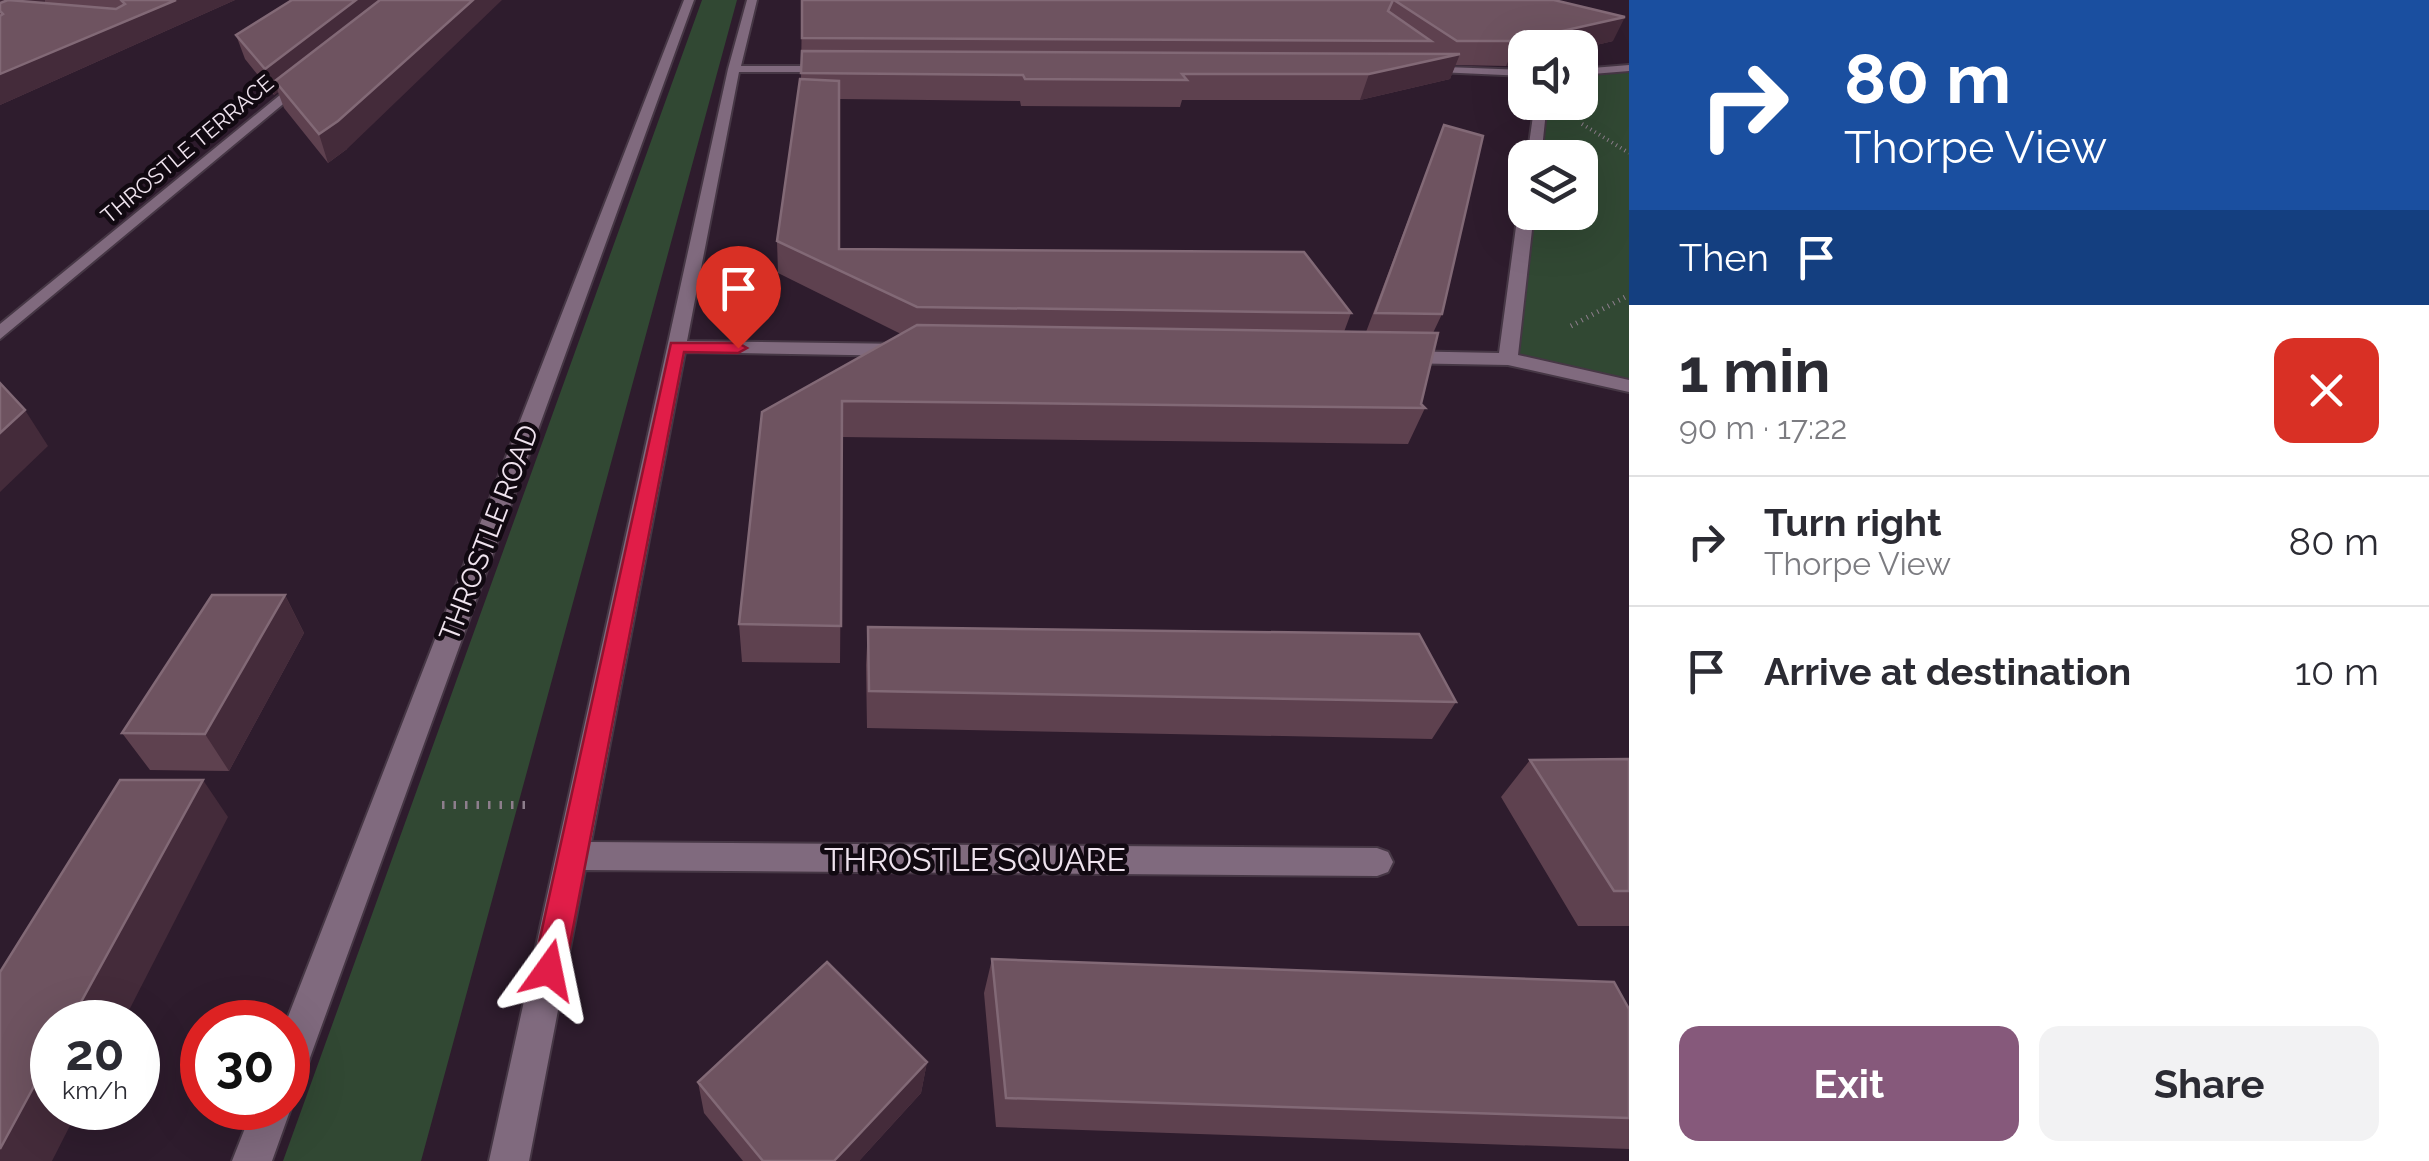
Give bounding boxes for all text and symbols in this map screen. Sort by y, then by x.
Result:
map controls [1508,30,1598,230]
button: sound [1508,30,1598,120]
text: 80 m [1844,37,2011,119]
icon: right [1679,40,1809,170]
street label: THROSTLE TERRACE [96,69,278,229]
text: Thorpe View [1844,121,2107,174]
button: layers [1508,140,1598,230]
icon: arrive [1789,230,1844,285]
text: Then [1679,235,1769,280]
pin [696,246,781,349]
icon: arrive [711,261,766,316]
text: 1 min [1679,336,1830,406]
button: close [2274,338,2379,443]
text: 90 m · 17:22 [1679,409,1847,446]
street label: THROSTLE ROAD [433,420,545,646]
text: Turn right [1764,500,1941,545]
icon: right [1679,514,1734,569]
text: 80 m [2289,519,2379,564]
text: Thorpe View [1764,545,1951,582]
icon: arrive [1679,644,1734,699]
text: Arrive at destination [1764,649,2131,694]
text: 10 m [2295,649,2379,694]
street label: THROSTLE SQUARE [824,841,1126,878]
position arrow [497,918,601,1022]
speed limit sign: 30 [180,1000,310,1130]
text: 20 [66,1023,124,1082]
button: Exit [1679,1026,2019,1141]
button: Share [2039,1026,2379,1141]
text: km/h [62,1075,128,1105]

